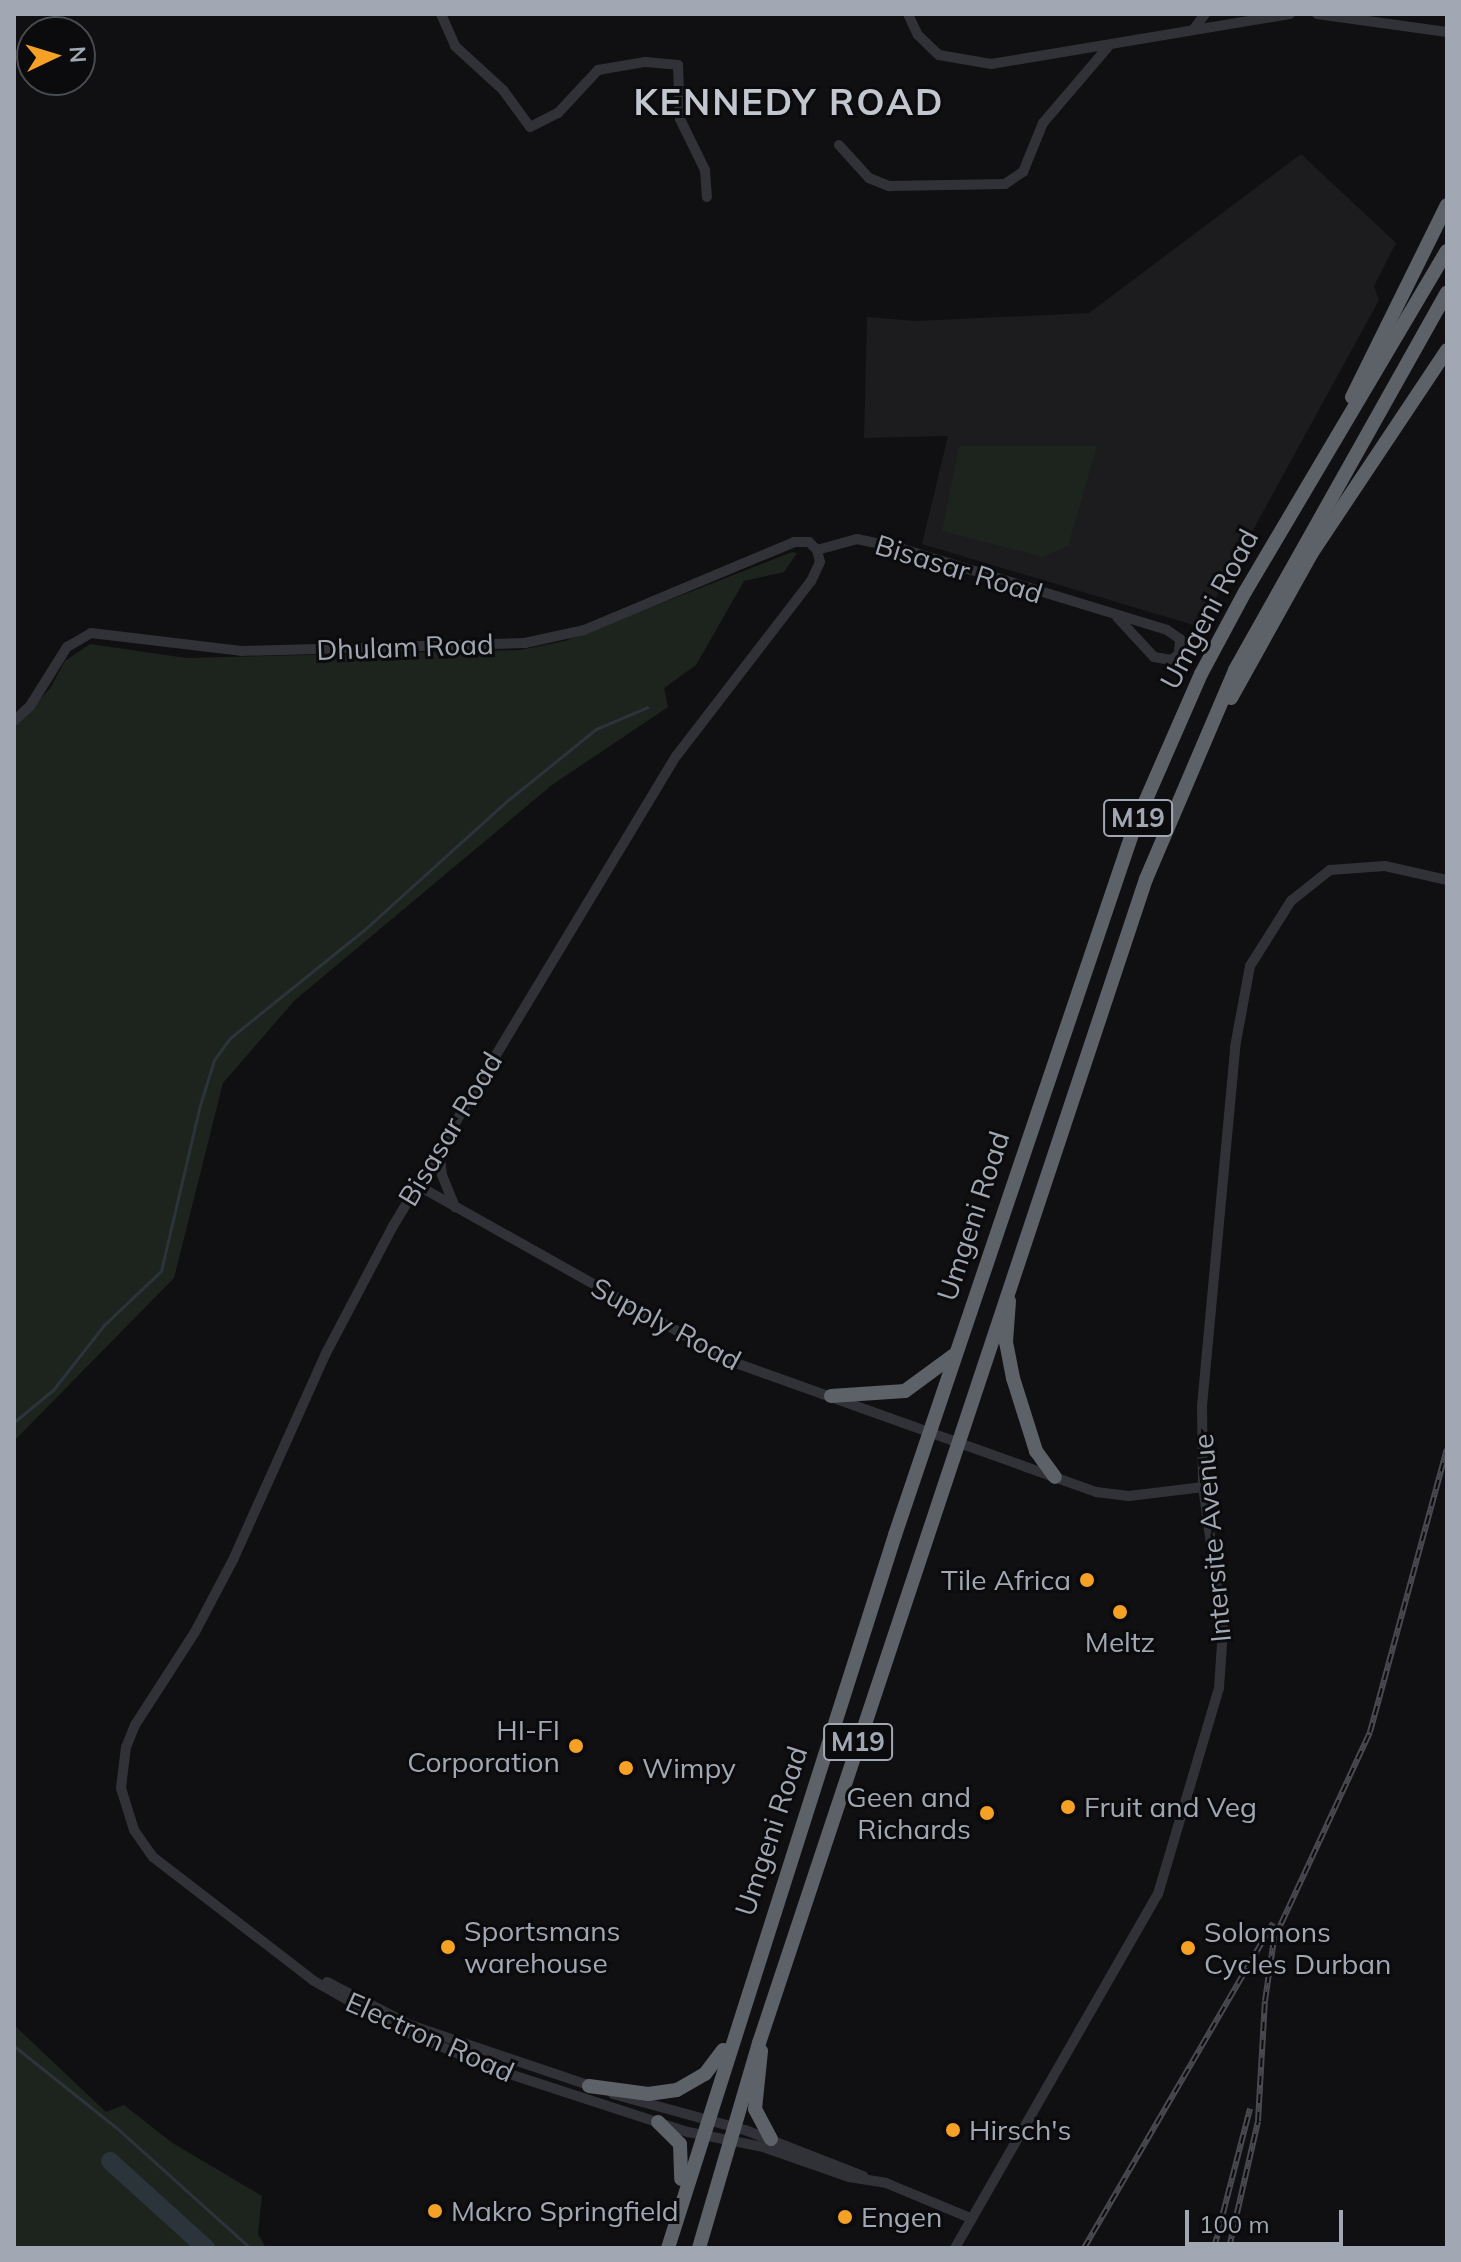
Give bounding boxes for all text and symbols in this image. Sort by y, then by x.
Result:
north arrow [16,16,96,96]
text: N [63,45,92,64]
district label: KENNEDY ROAD [634,80,944,124]
street label: Umgeni Road [1153,523,1265,695]
street label: Bisasar Road [871,528,1047,610]
street label: Dhulam Road [316,627,494,667]
road number: M19 [1102,796,1174,840]
street label: Bisasar Road [391,1046,509,1212]
street label: Umgeni Road [930,1127,1016,1305]
street label: Supply Road [585,1271,747,1377]
street label: Intersite Avenue [1186,1433,1238,1643]
place label: Tile Africa [941,1563,1071,1597]
marker: Tile Africa [1078,1571,1096,1589]
marker: Meltz [1111,1603,1129,1621]
place label: Meltz [1085,1625,1155,1659]
place label: HI-FI Corporation [407,1713,560,1779]
road number: M19 [822,1720,894,1764]
marker: HI-FI Corporation [567,1737,585,1755]
street label: Umgeni Road [728,1742,814,1920]
place label: Wimpy [642,1751,736,1785]
marker: Wimpy [617,1759,635,1777]
place label: Geen and Richards [846,1780,971,1846]
place label: Fruit and Veg [1084,1790,1257,1824]
marker: Fruit and Veg [1059,1798,1077,1816]
marker: Geen and Richards [978,1804,996,1822]
place label: Sportsmans warehouse [464,1914,621,1980]
place label: Solomons Cycles Durban [1204,1915,1391,1981]
marker: Sportsmans warehouse [439,1938,457,1956]
marker: Solomons Cycles Durban [1179,1939,1197,1957]
street label: Electron Road [341,1985,519,2089]
place label: Hirsch's [969,2113,1071,2147]
marker: Hirsch's [944,2121,962,2139]
place label: Makro Springfield [451,2194,679,2228]
scale bar [1189,2194,1347,2244]
place label: Engen [861,2200,942,2234]
marker: Makro Springfield [426,2202,444,2220]
marker: Engen [836,2208,854,2226]
text: 100 m [1199,2209,1270,2239]

